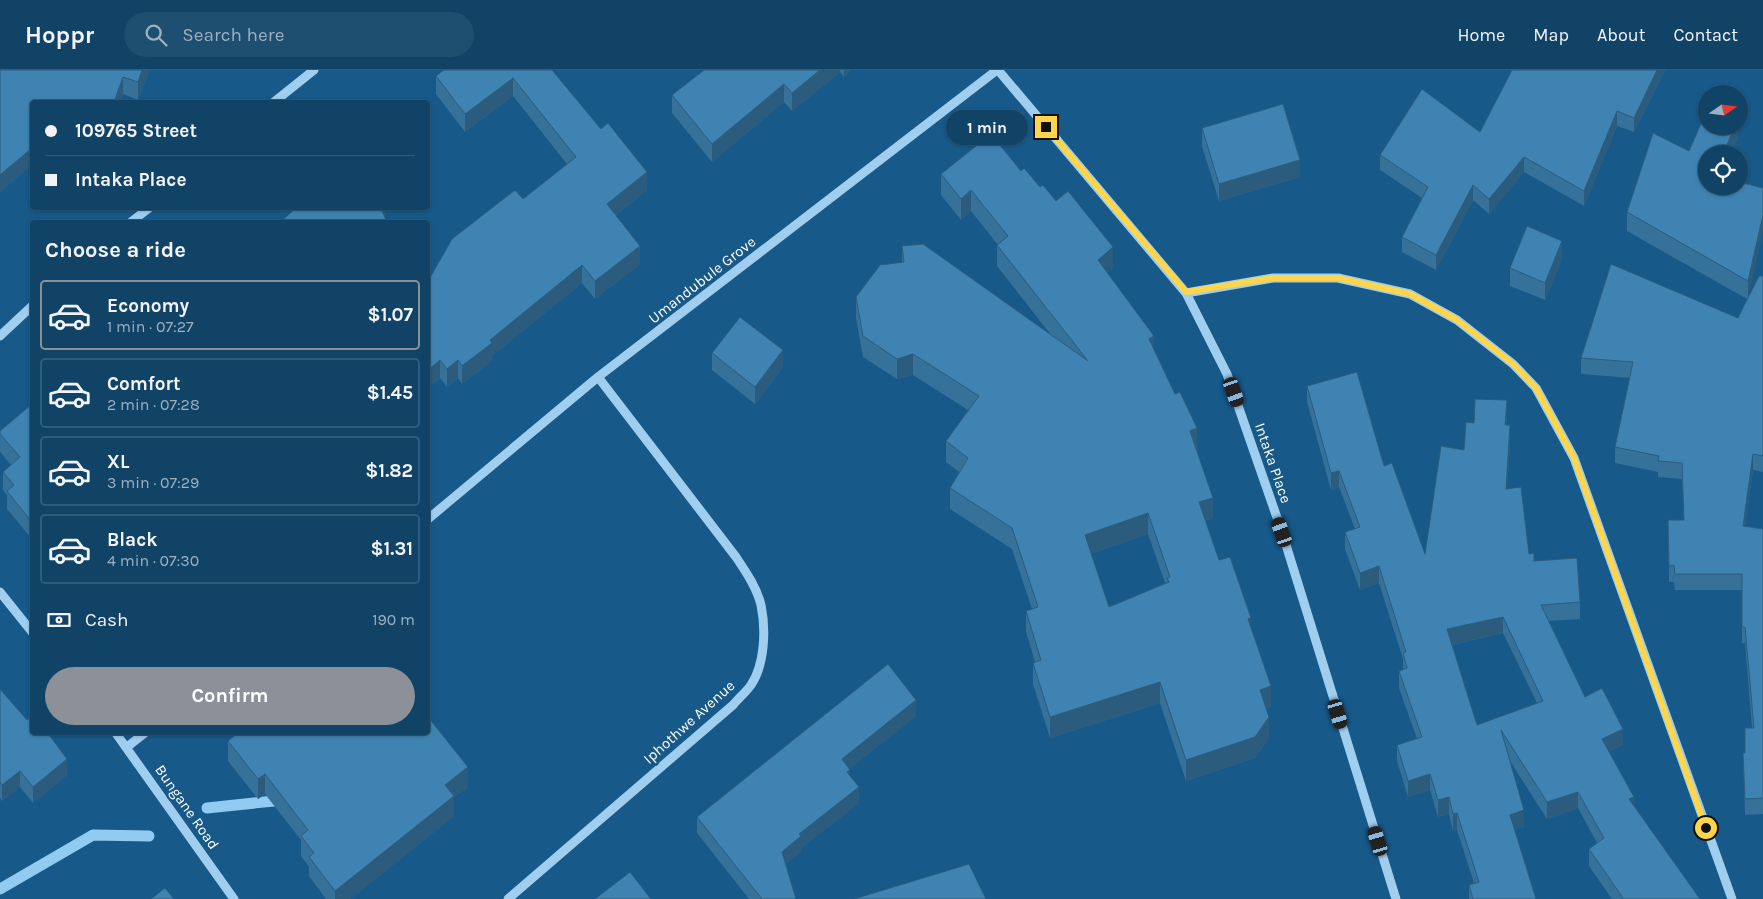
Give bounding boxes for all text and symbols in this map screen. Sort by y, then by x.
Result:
search box [124,12,474,57]
text: Hoppr [25,21,94,49]
icon: search [142,21,170,49]
text: Search here [182,24,284,46]
text: Home [1457,24,1505,46]
text: Map [1533,24,1569,46]
text: About [1597,24,1646,46]
text: Contact [1674,24,1738,46]
north arrow [1698,85,1748,135]
map controls [1698,85,1748,195]
callout: 1 min [946,110,1028,144]
route end [1035,116,1057,138]
text: 1 min [967,118,1007,137]
text: 109765 Street [75,120,197,142]
button: locate [1698,145,1748,195]
text: Intaka Place [75,169,186,191]
street label: Umandubule Grove [645,233,759,327]
text: Choose a ride [45,237,186,263]
icon: car [47,293,92,338]
text: Economy [107,295,189,317]
text: $1.07 [368,304,413,326]
text: 1 min · 07:27 [107,317,193,336]
icon: car [47,371,92,416]
text: Comfort [107,373,181,395]
car [1222,375,1245,409]
text: $1.45 [367,382,413,404]
text: 2 min · 07:28 [107,395,200,414]
street label: Intaka Place [1251,421,1295,505]
icon: car [47,449,92,494]
text: XL [107,451,129,473]
text: $1.82 [365,460,413,482]
text: 3 min · 07:29 [107,473,199,492]
car [1270,515,1293,549]
icon: car [47,527,92,572]
text: Black [107,529,158,551]
text: $1.31 [370,538,413,560]
text: 4 min · 07:30 [107,551,199,570]
icon: cash [45,606,73,634]
text: Cash [85,609,129,631]
text: 190 m [372,610,415,629]
button: Confirm [45,667,415,725]
street label: Iphothwe Avenue [640,676,738,768]
car [1326,697,1349,731]
street label: Bungane Road [151,761,223,853]
route start [1695,817,1717,839]
car [1366,824,1389,858]

